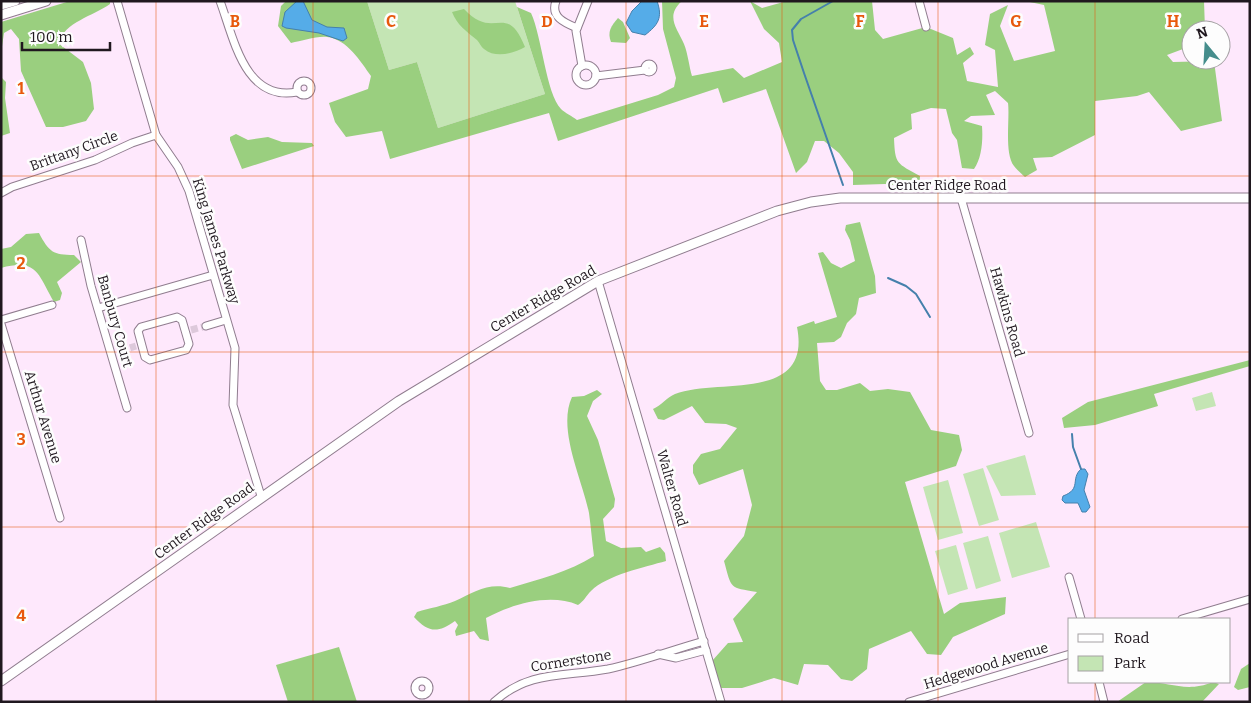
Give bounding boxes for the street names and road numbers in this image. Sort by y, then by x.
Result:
street label: Brittany Circle [28,127,120,175]
street label: King James Parkway [189,176,243,307]
street label: Center Ridge Road [887,177,1007,194]
street label: Center Ridge Road [487,262,599,336]
street label: Hawkins Road [986,265,1028,359]
street label: Banbury Court [94,273,136,369]
street label: Arthur Avenue [21,368,65,466]
street label: Walter Road [653,448,691,528]
street label: Center Ridge Road [151,479,257,563]
street label: Hedgewood Avenue [922,639,1050,693]
street label: Cornerstone [529,646,613,676]

